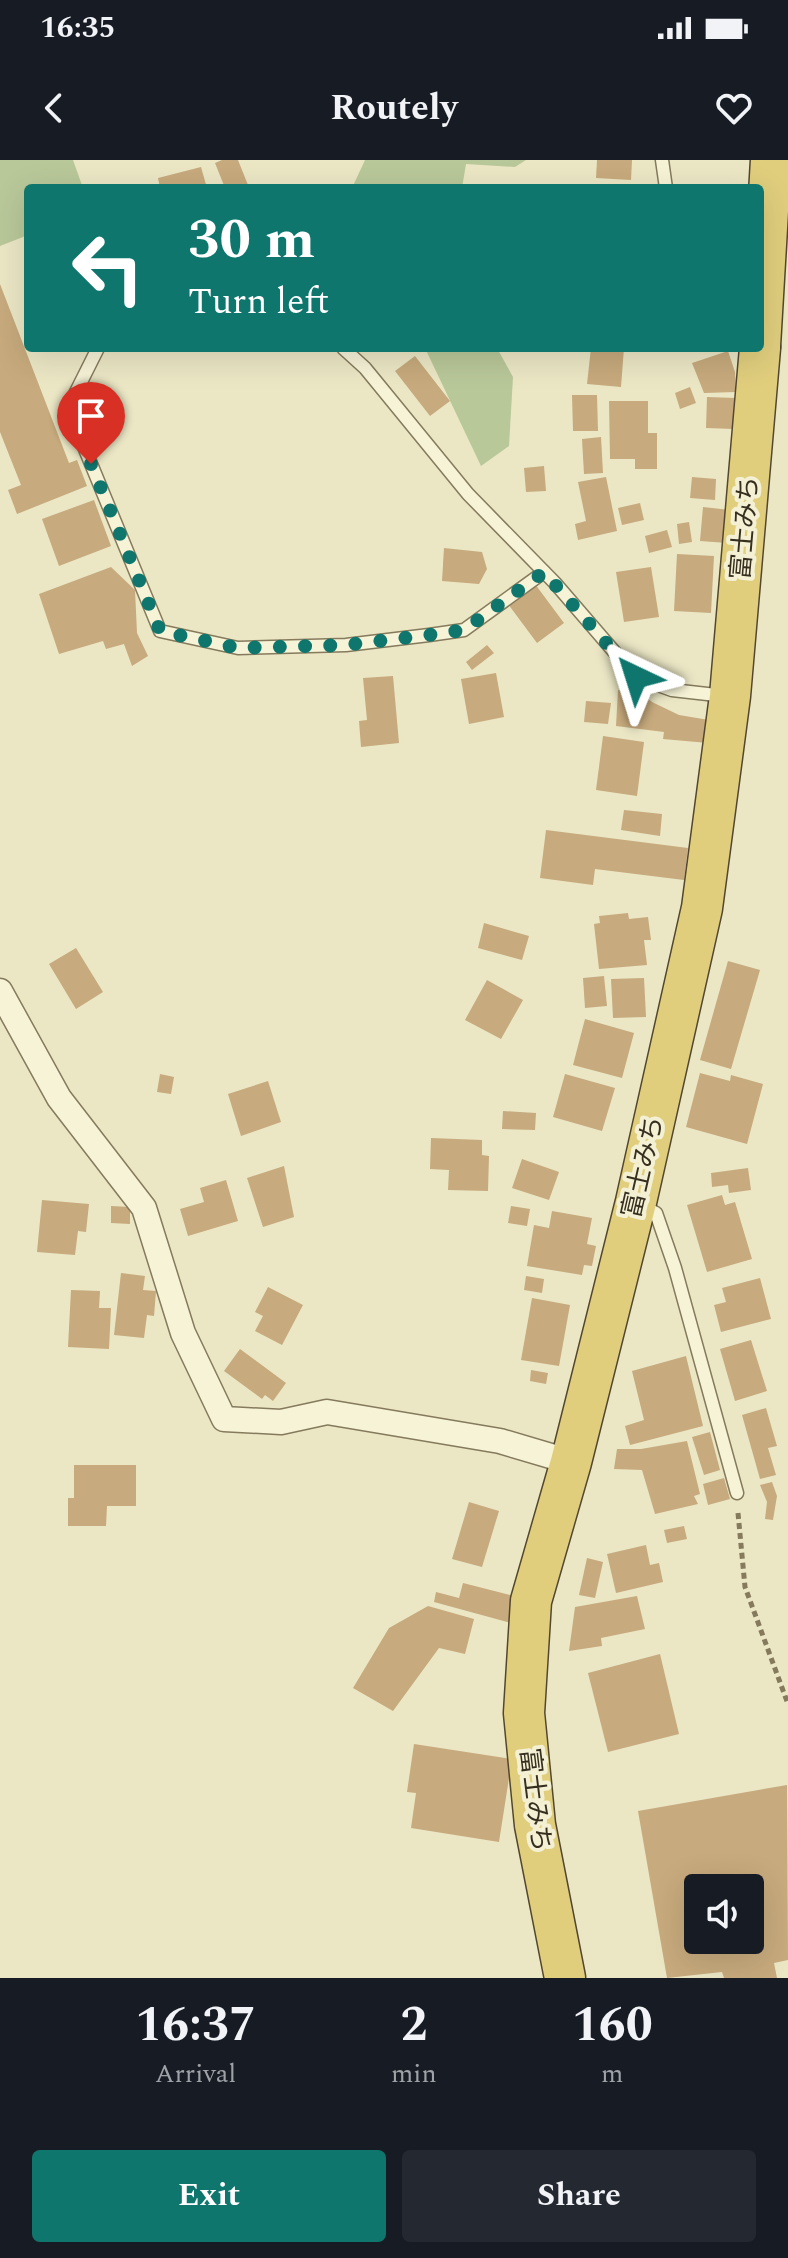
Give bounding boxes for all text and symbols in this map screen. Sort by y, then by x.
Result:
text: 16:35 [40,5,115,51]
text: Routely [330,81,458,136]
icon: back [32,86,76,130]
icon: heart [712,86,756,130]
text: 30 m [188,198,315,283]
icon: left [56,216,160,320]
text: Turn left [188,275,329,330]
pin [57,382,125,464]
icon: arrive [69,394,113,438]
street label: 富士みち [721,474,769,582]
position arrow [594,635,678,719]
street label: 富士みち [612,1112,674,1222]
street label: 富士みち [509,1746,561,1854]
map controls [684,1874,764,1954]
button: sound [684,1874,764,1954]
text: 16:37 [135,1989,256,2062]
text: 2 [400,1989,427,2062]
text: 160 [572,1989,653,2062]
text: Arrival [155,2054,236,2094]
text: min [391,2054,437,2094]
text: m [601,2054,623,2094]
button: Exit [32,2150,386,2242]
button: Share [402,2150,756,2242]

